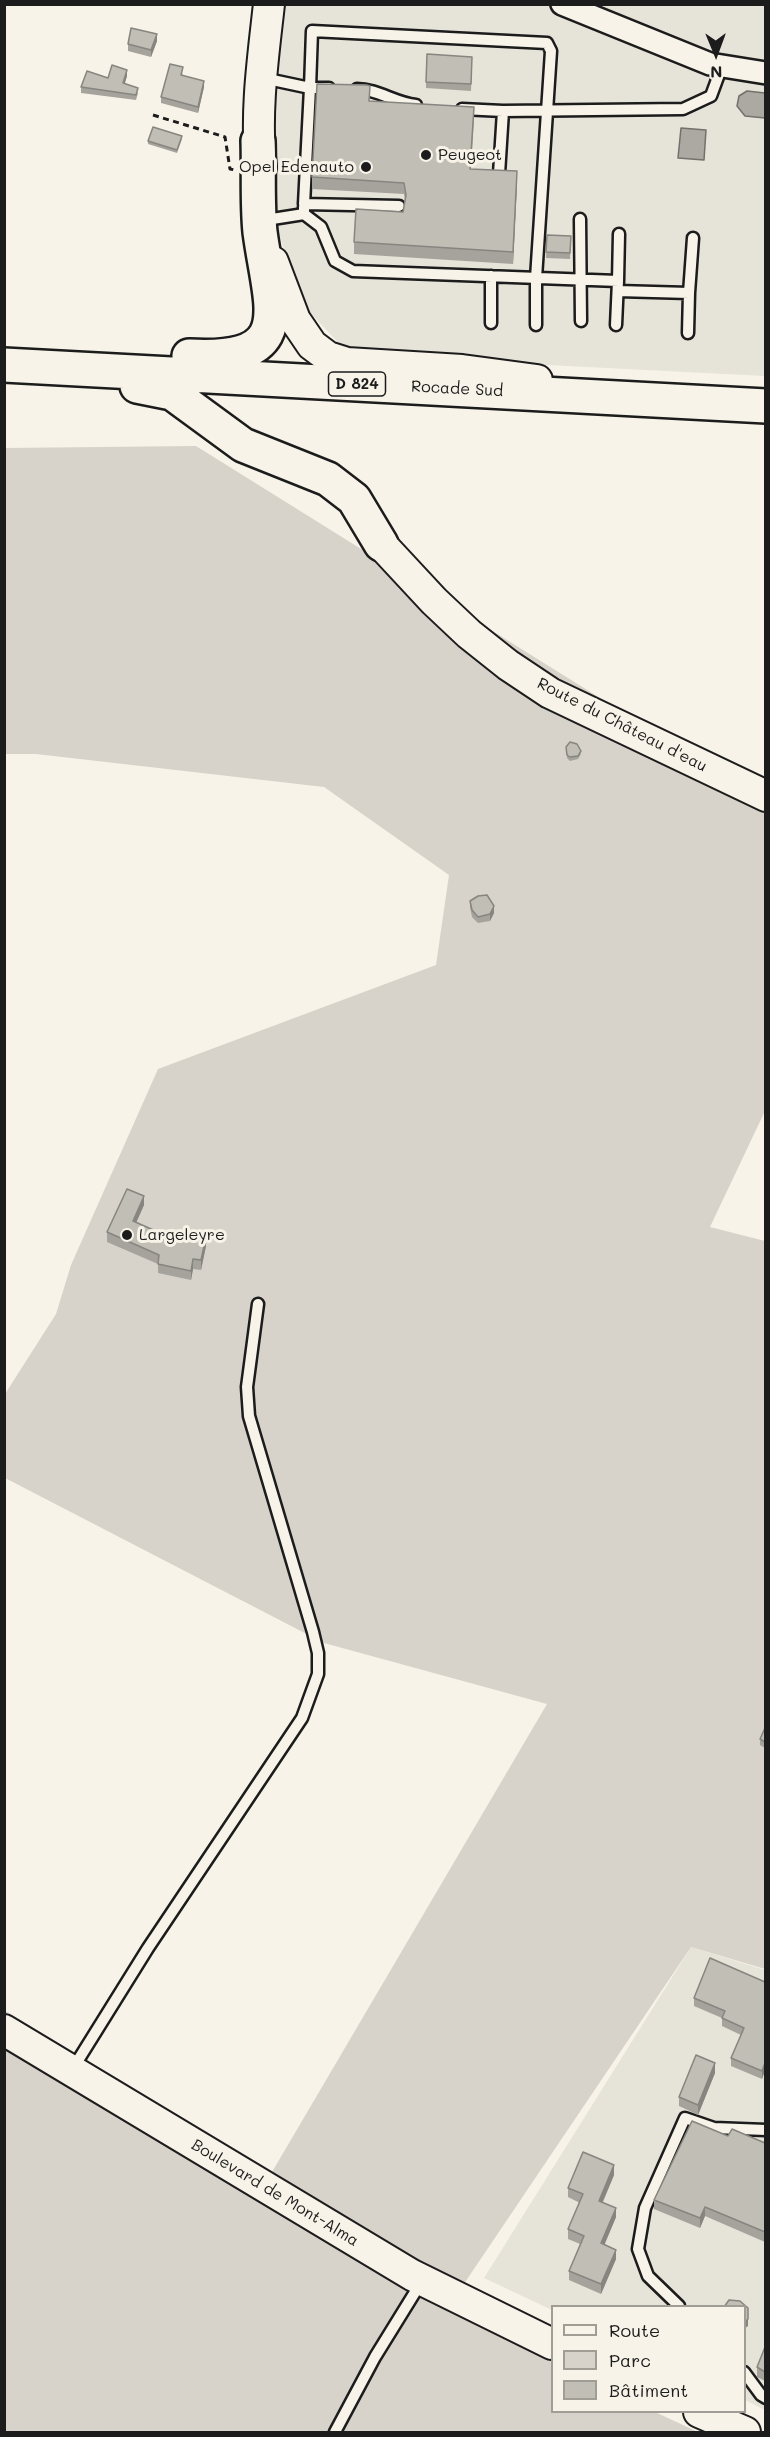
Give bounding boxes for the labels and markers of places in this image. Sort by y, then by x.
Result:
place label: Peugeot [438,145,502,165]
marker: Peugeot [419,148,433,162]
place label: Opel Edenauto [239,157,354,177]
marker: Opel Edenauto [359,160,373,174]
place label: Largeleyre [139,1225,225,1245]
marker: Largeleyre [120,1228,134,1242]

